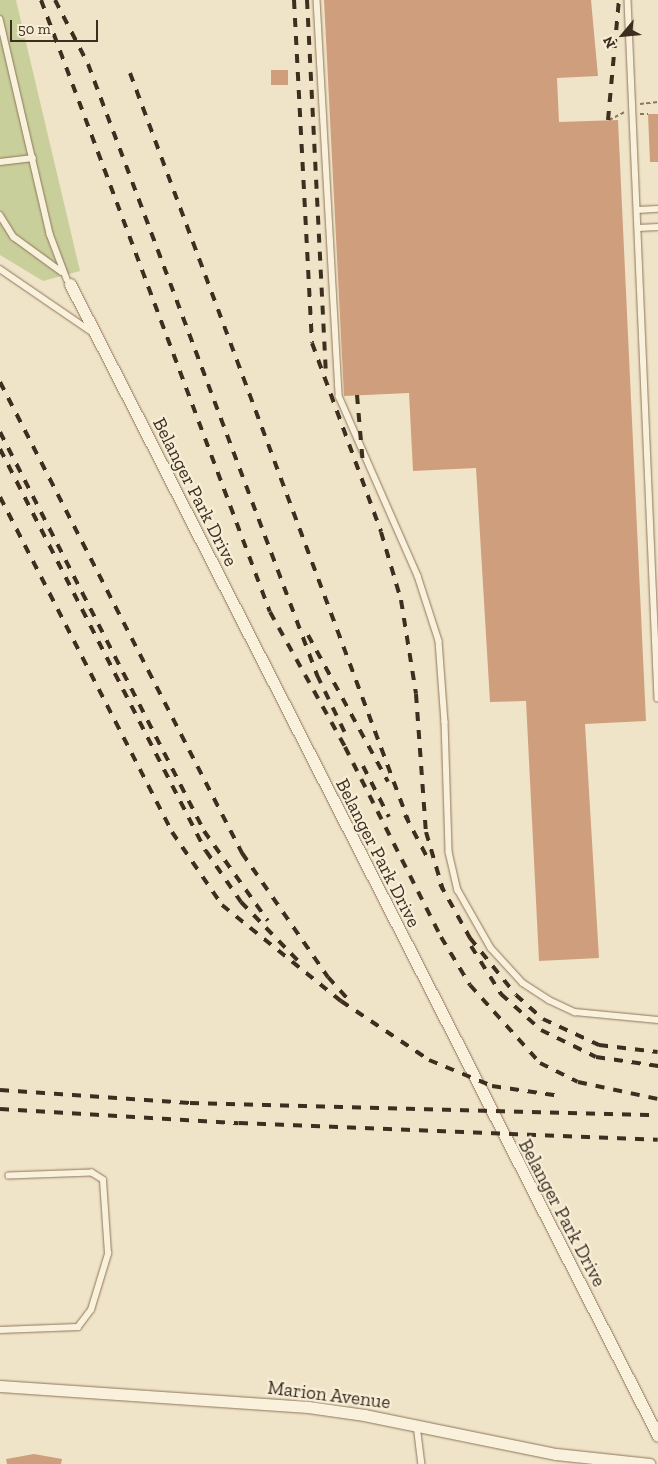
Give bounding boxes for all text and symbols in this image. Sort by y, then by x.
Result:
scale bar [12,10,100,42]
north arrow [598,10,648,60]
text: 50 m [18,20,51,38]
text: N [599,34,619,51]
street label: Belanger Park Drive [148,414,242,570]
street label: Belanger Park Drive [331,775,425,931]
street label: Belanger Park Drive [513,1135,611,1291]
street label: Marion Avenue [266,1376,392,1414]

